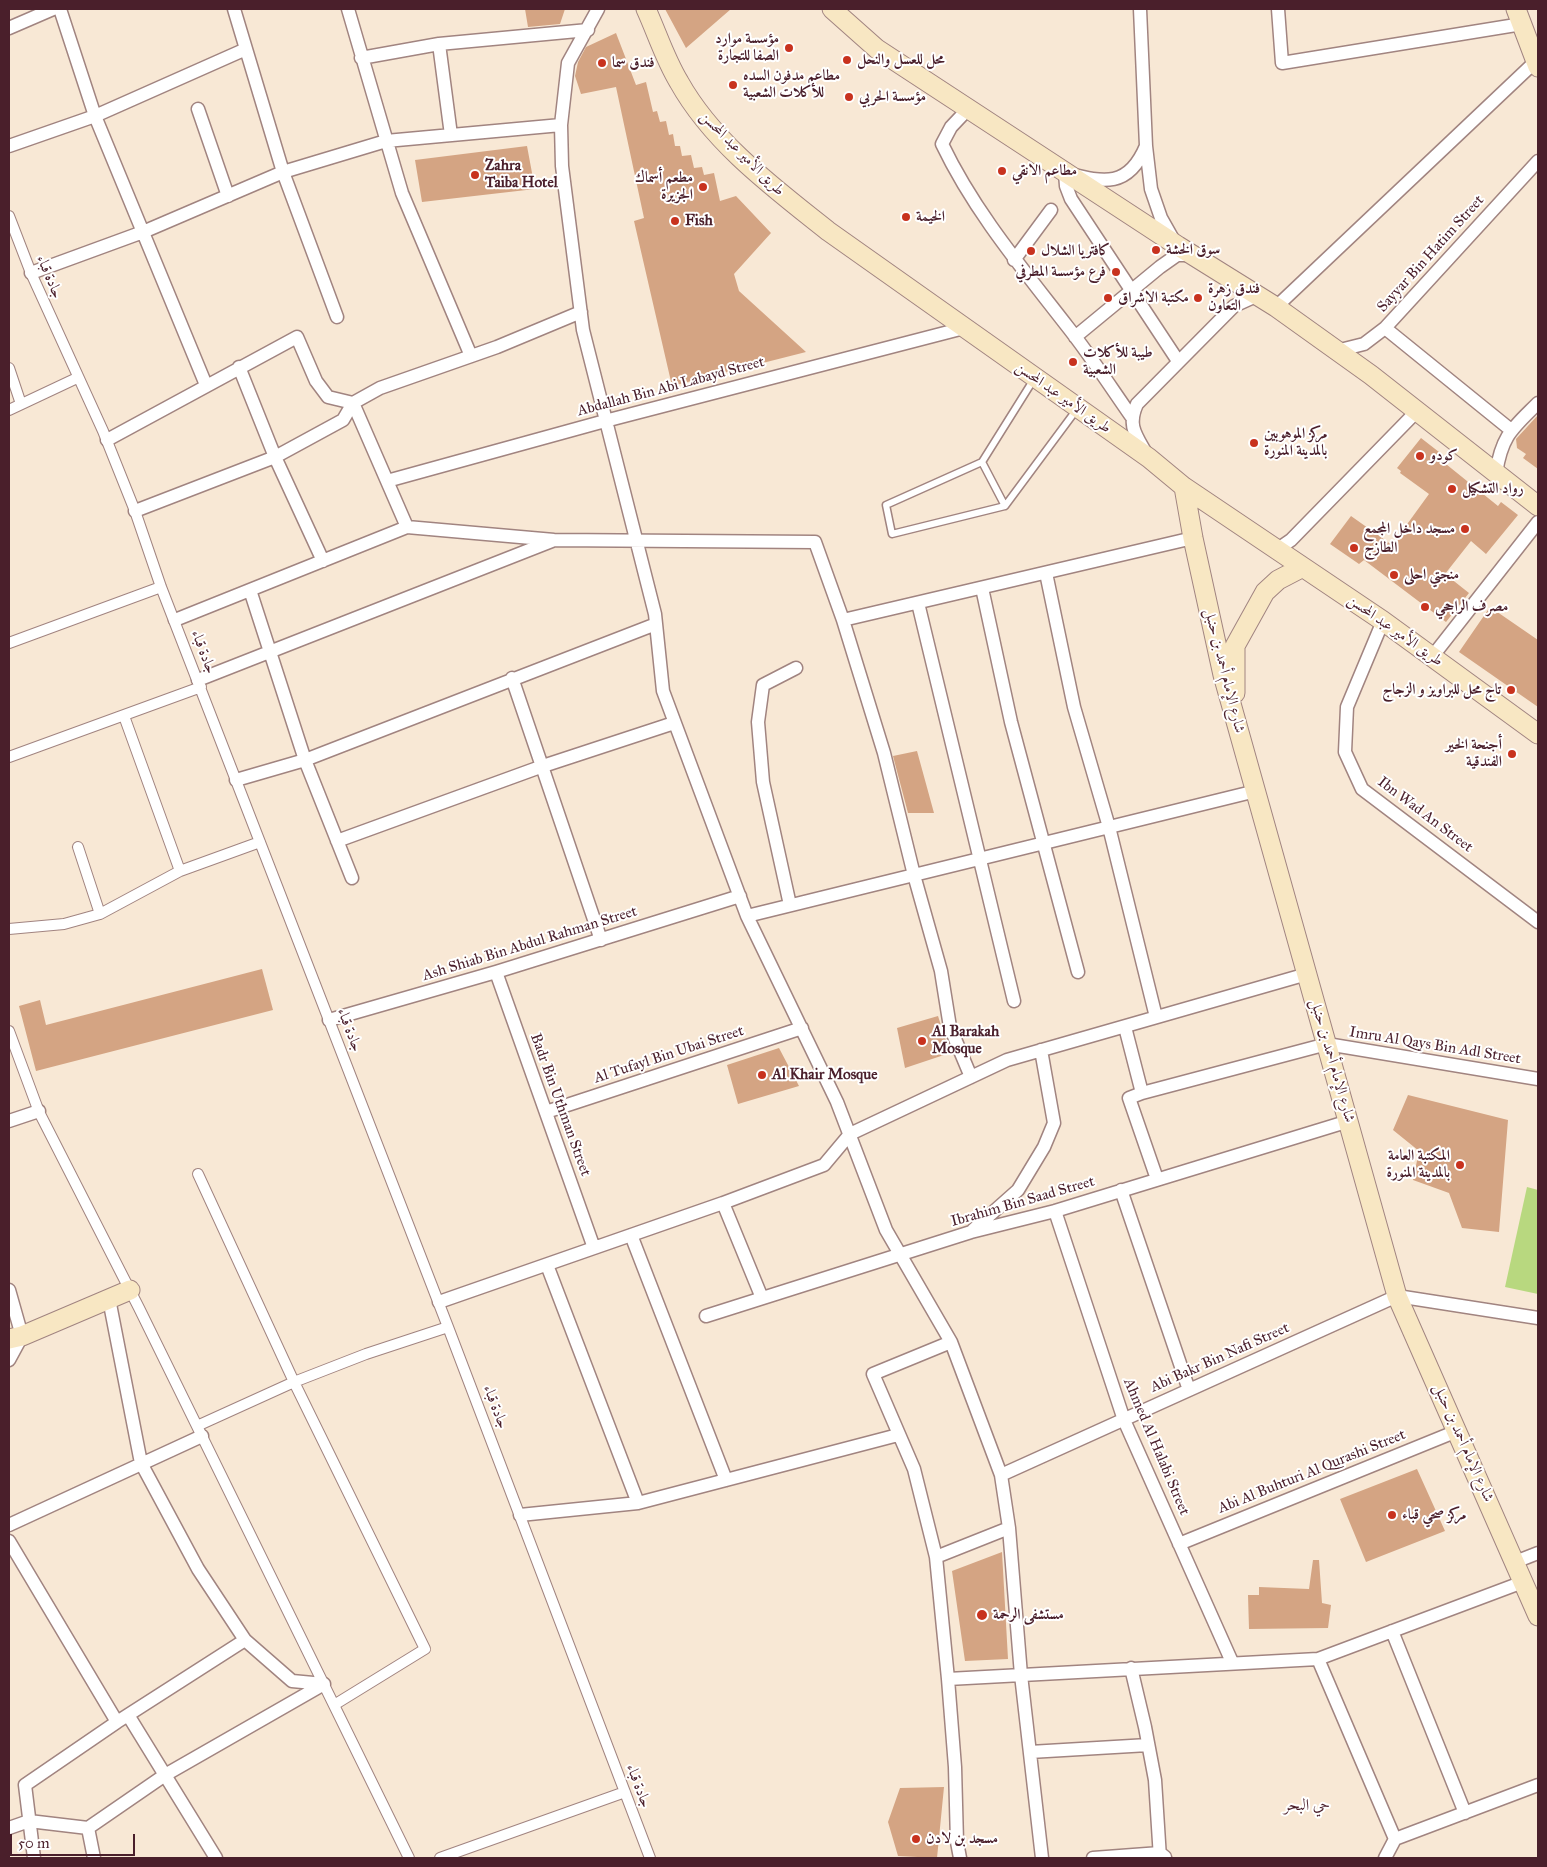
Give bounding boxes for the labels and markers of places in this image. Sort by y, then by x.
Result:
place label: مؤسسة موارد الصفا للتجارة [715,30,779,65]
marker: مؤسسة موارد الصفا للتجارة [783,42,795,54]
place label: محل للعسل والنحل [857,51,945,69]
place label: فندق سما [612,54,655,72]
marker: محل للعسل والنحل [841,54,853,66]
marker: فندق سما [596,57,608,69]
place label: مطاعم مدفون السده للأكلات الشعبية [743,67,840,102]
marker: مطاعم مدفون السده للأكلات الشعبية [727,79,739,91]
place label: مؤسسة الحربي [859,88,926,106]
marker: مؤسسة الحربي [843,91,855,103]
place label: Zahra Taiba Hotel [485,157,558,192]
place label: مطاعم الانقي [1012,162,1077,180]
marker: مطاعم الانقي [996,165,1008,177]
marker: Zahra Taiba Hotel [469,169,481,181]
place label: مطعم أسماك الجزيرة [635,169,693,204]
marker: مطعم أسماك الجزيرة [697,181,709,193]
place label: الخيمة [916,208,945,226]
marker: الخيمة [900,211,912,223]
place label: Fish [685,212,713,230]
marker: Fish [669,215,681,227]
place label: سوق الخشة [1166,241,1220,259]
place label: كافتريا الشلال [1041,242,1110,260]
marker: سوق الخشة [1150,244,1162,256]
marker: كافتريا الشلال [1025,245,1037,257]
place label: فرع مؤسسة المطرفي [1015,263,1106,281]
marker: فرع مؤسسة المطرفي [1110,266,1122,278]
place label: فندق زهرة التعاون [1208,280,1260,315]
place label: مكتبة الاشراق [1118,289,1189,307]
marker: مكتبة الاشراق [1102,292,1114,304]
marker: فندق زهرة التعاون [1192,292,1204,304]
place label: طيبة للأكلات الشعبية [1083,344,1153,379]
marker: طيبة للأكلات الشعبية [1067,356,1079,368]
place label: مركز الموهوبين بالمدينة المنورة [1264,425,1327,460]
marker: مركز الموهوبين بالمدينة المنورة [1248,437,1260,449]
place label: كودو [1430,447,1458,465]
marker: كودو [1414,450,1426,462]
place label: رواد التشكيل [1462,480,1524,498]
marker: رواد التشكيل [1446,483,1458,495]
place label: مسجد داخل المجمع [1363,520,1455,538]
marker: مسجد داخل المجمع [1459,523,1471,535]
place label: الطازج [1364,539,1397,557]
marker: الطازج [1348,542,1360,554]
place label: منجتي احلى [1404,566,1459,584]
marker: منجتي احلى [1388,569,1400,581]
place label: مصرف الراجحي [1435,598,1508,616]
marker: مصرف الراجحي [1419,601,1431,613]
place label: تاج محل للبراويز و الزجاج [1382,681,1501,699]
marker: تاج محل للبراويز و الزجاج [1505,684,1517,696]
place label: أجنحة الخير الفندقية [1446,736,1502,771]
marker: أجنحة الخير الفندقية [1506,748,1518,760]
place label: Al Barakah Mosque [932,1023,999,1058]
marker: Al Barakah Mosque [916,1035,928,1047]
place label: Al Khair Mosque [772,1066,878,1084]
marker: Al Khair Mosque [756,1069,768,1081]
place label: المكتبة العامة بالمدينة المنورة [1387,1147,1450,1182]
marker: المكتبة العامة بالمدينة المنورة [1454,1159,1466,1171]
place label: مركز صحي قباء [1402,1506,1466,1524]
marker: مركز صحي قباء [1386,1509,1398,1521]
place label: مستشفى الرحمة [993,1606,1064,1624]
marker: مستشفى الرحمة [975,1608,989,1622]
place label: مسجد بن لادن [926,1830,998,1848]
marker: مسجد بن لادن [910,1833,922,1845]

